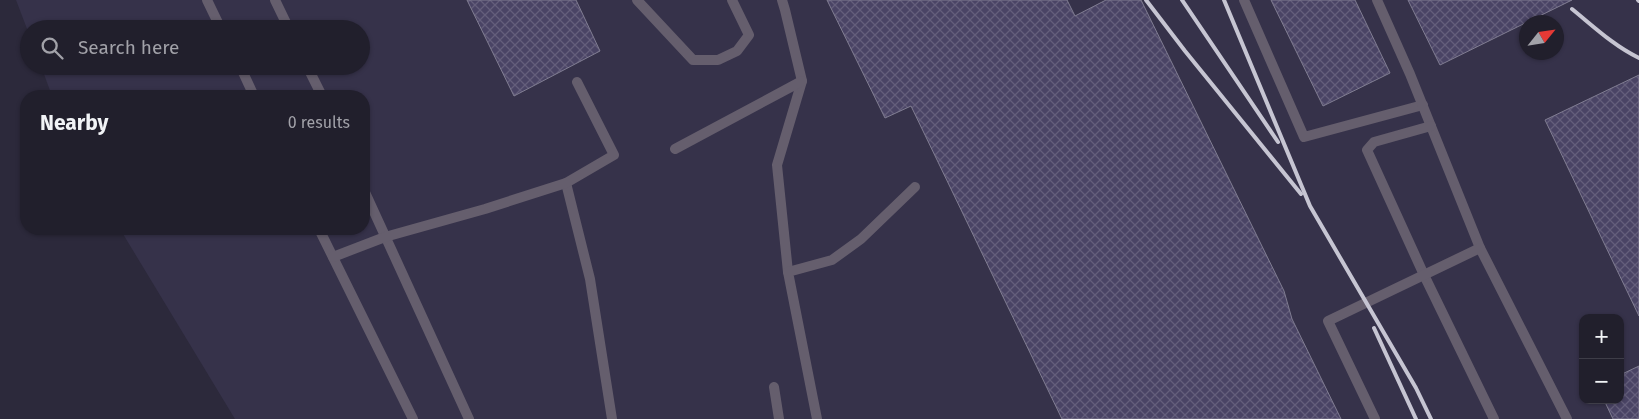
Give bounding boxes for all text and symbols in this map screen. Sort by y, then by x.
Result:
north arrow [1519,15,1564,60]
search box [20,20,370,75]
icon: search [38,34,66,62]
text: Search here [78,36,179,59]
text: Nearby [40,110,108,136]
text: 0 results [288,113,350,132]
map controls [1579,314,1624,404]
button: + [1579,314,1624,359]
button: − [1579,359,1624,404]

